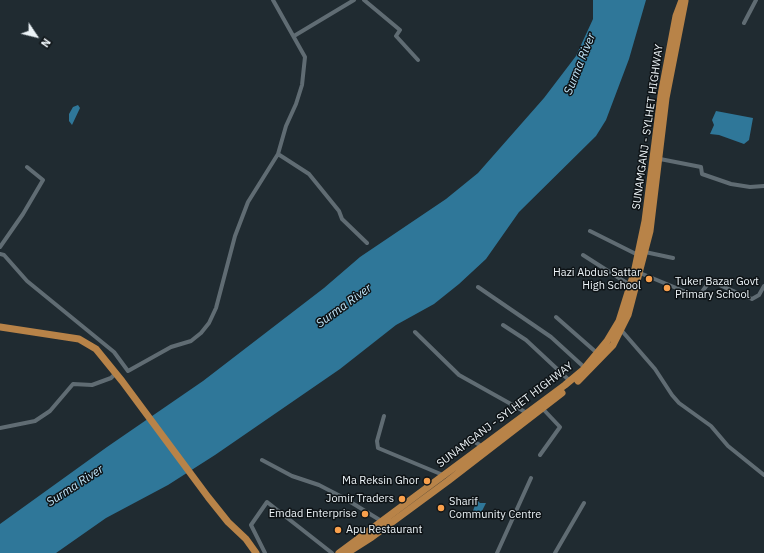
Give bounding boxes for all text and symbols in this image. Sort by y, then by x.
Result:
north arrow [16,16,56,56]
water label: Surma River [561,31,599,97]
text: N [38,36,54,50]
street label: SUNAMGANJ - SYLHET HIGHWAY [630,43,666,211]
place label: Hazi Abdus Sattar High School [553,266,641,292]
marker: Hazi Abdus Sattar High School [644,274,654,284]
place label: Tuker Bazar Govt Primary School [675,275,759,301]
water label: Surma River [314,281,374,331]
marker: Tuker Bazar Govt Primary School [662,283,672,293]
street label: SUNAMGANJ - SYLHET HIGHWAY [434,359,576,471]
water label: Surma River [44,462,106,510]
place label: Ma Reksin Ghor [342,474,419,488]
marker: Ma Reksin Ghor [422,476,432,486]
place label: Jomir Traders [326,492,394,506]
marker: Jomir Traders [397,494,407,504]
place label: Sharif Community Centre [449,495,541,521]
marker: Sharif Community Centre [436,503,446,513]
place label: Emdad Enterprise [269,507,357,521]
marker: Emdad Enterprise [360,509,370,519]
place label: Apu Restaurant [346,523,422,537]
marker: Apu Restaurant [333,525,343,535]

